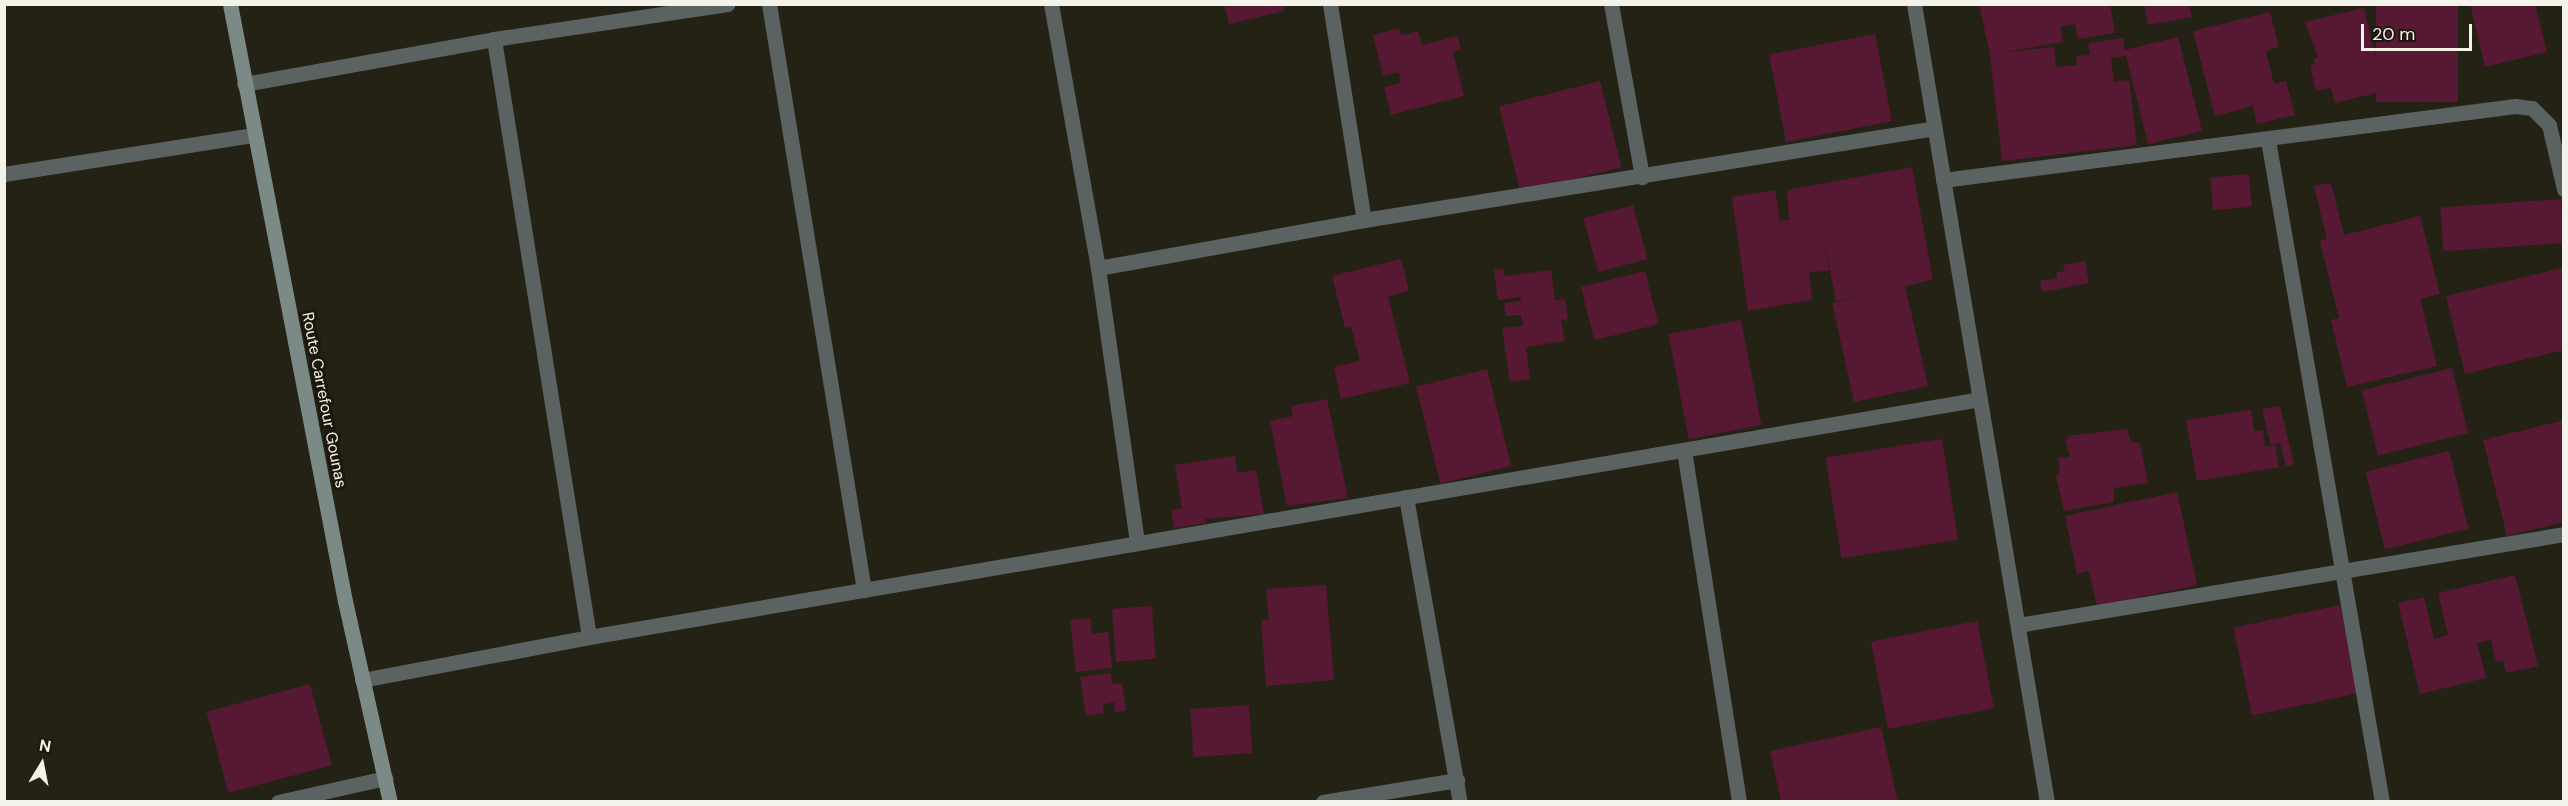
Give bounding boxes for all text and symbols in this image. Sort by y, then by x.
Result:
scale bar [2364,12,2475,50]
text: 20 m [2372,22,2415,46]
street label: Route Carrefour Gounas [298,311,350,489]
north arrow [12,734,72,794]
text: N [38,734,53,757]

